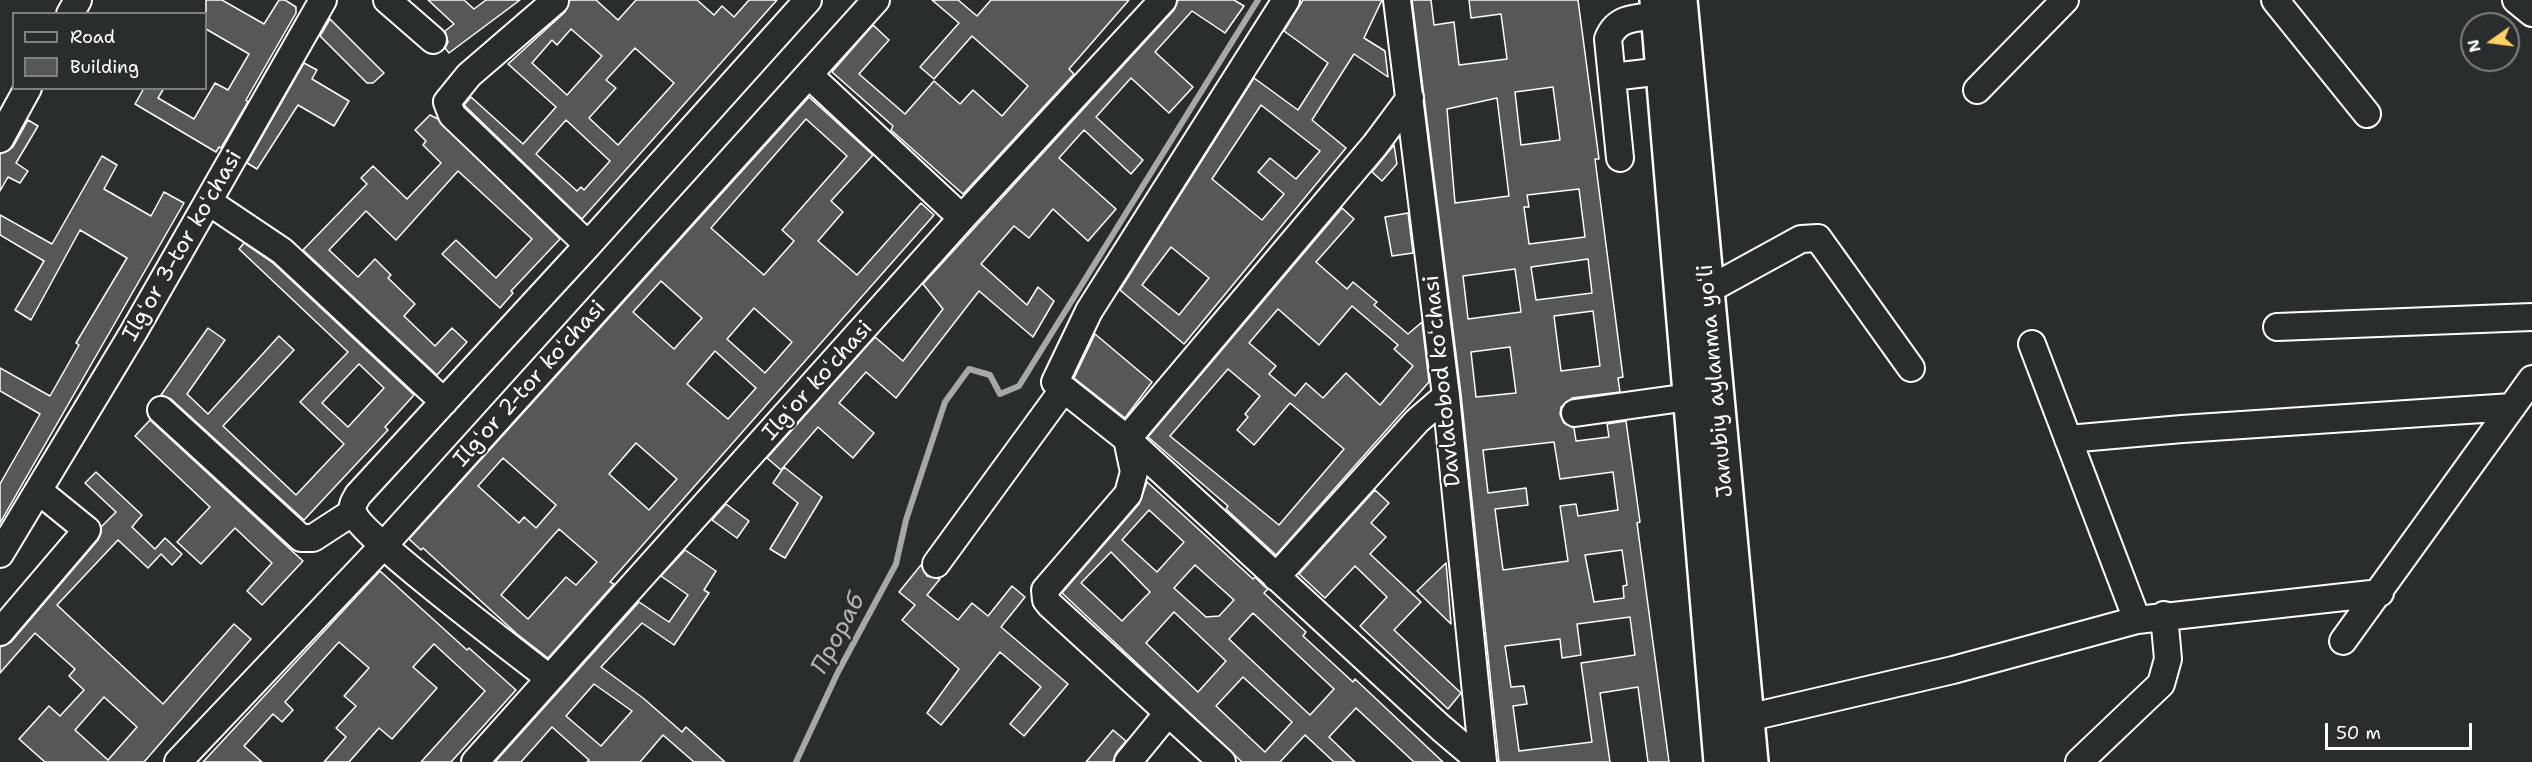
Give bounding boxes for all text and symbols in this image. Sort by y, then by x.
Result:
legend [12,12,207,90]
north arrow [2460,12,2520,72]
text: Road [70,25,115,49]
text: N [2462,37,2486,55]
text: Building [70,55,139,79]
street label: Ilgʻor 3-tor koʻchasi [118,146,248,346]
street label: Janubiy aylanma yoʻli [1693,263,1739,499]
street label: Davlatobod koʻchasi [1419,274,1467,488]
street label: Ilgʻor 2-tor koʻchasi [448,295,612,473]
street label: Ilgʻor koʻchasi [757,316,879,446]
water label: Прораб [806,589,872,679]
scale bar [2328,711,2475,749]
text: 50 m [2336,721,2381,745]

